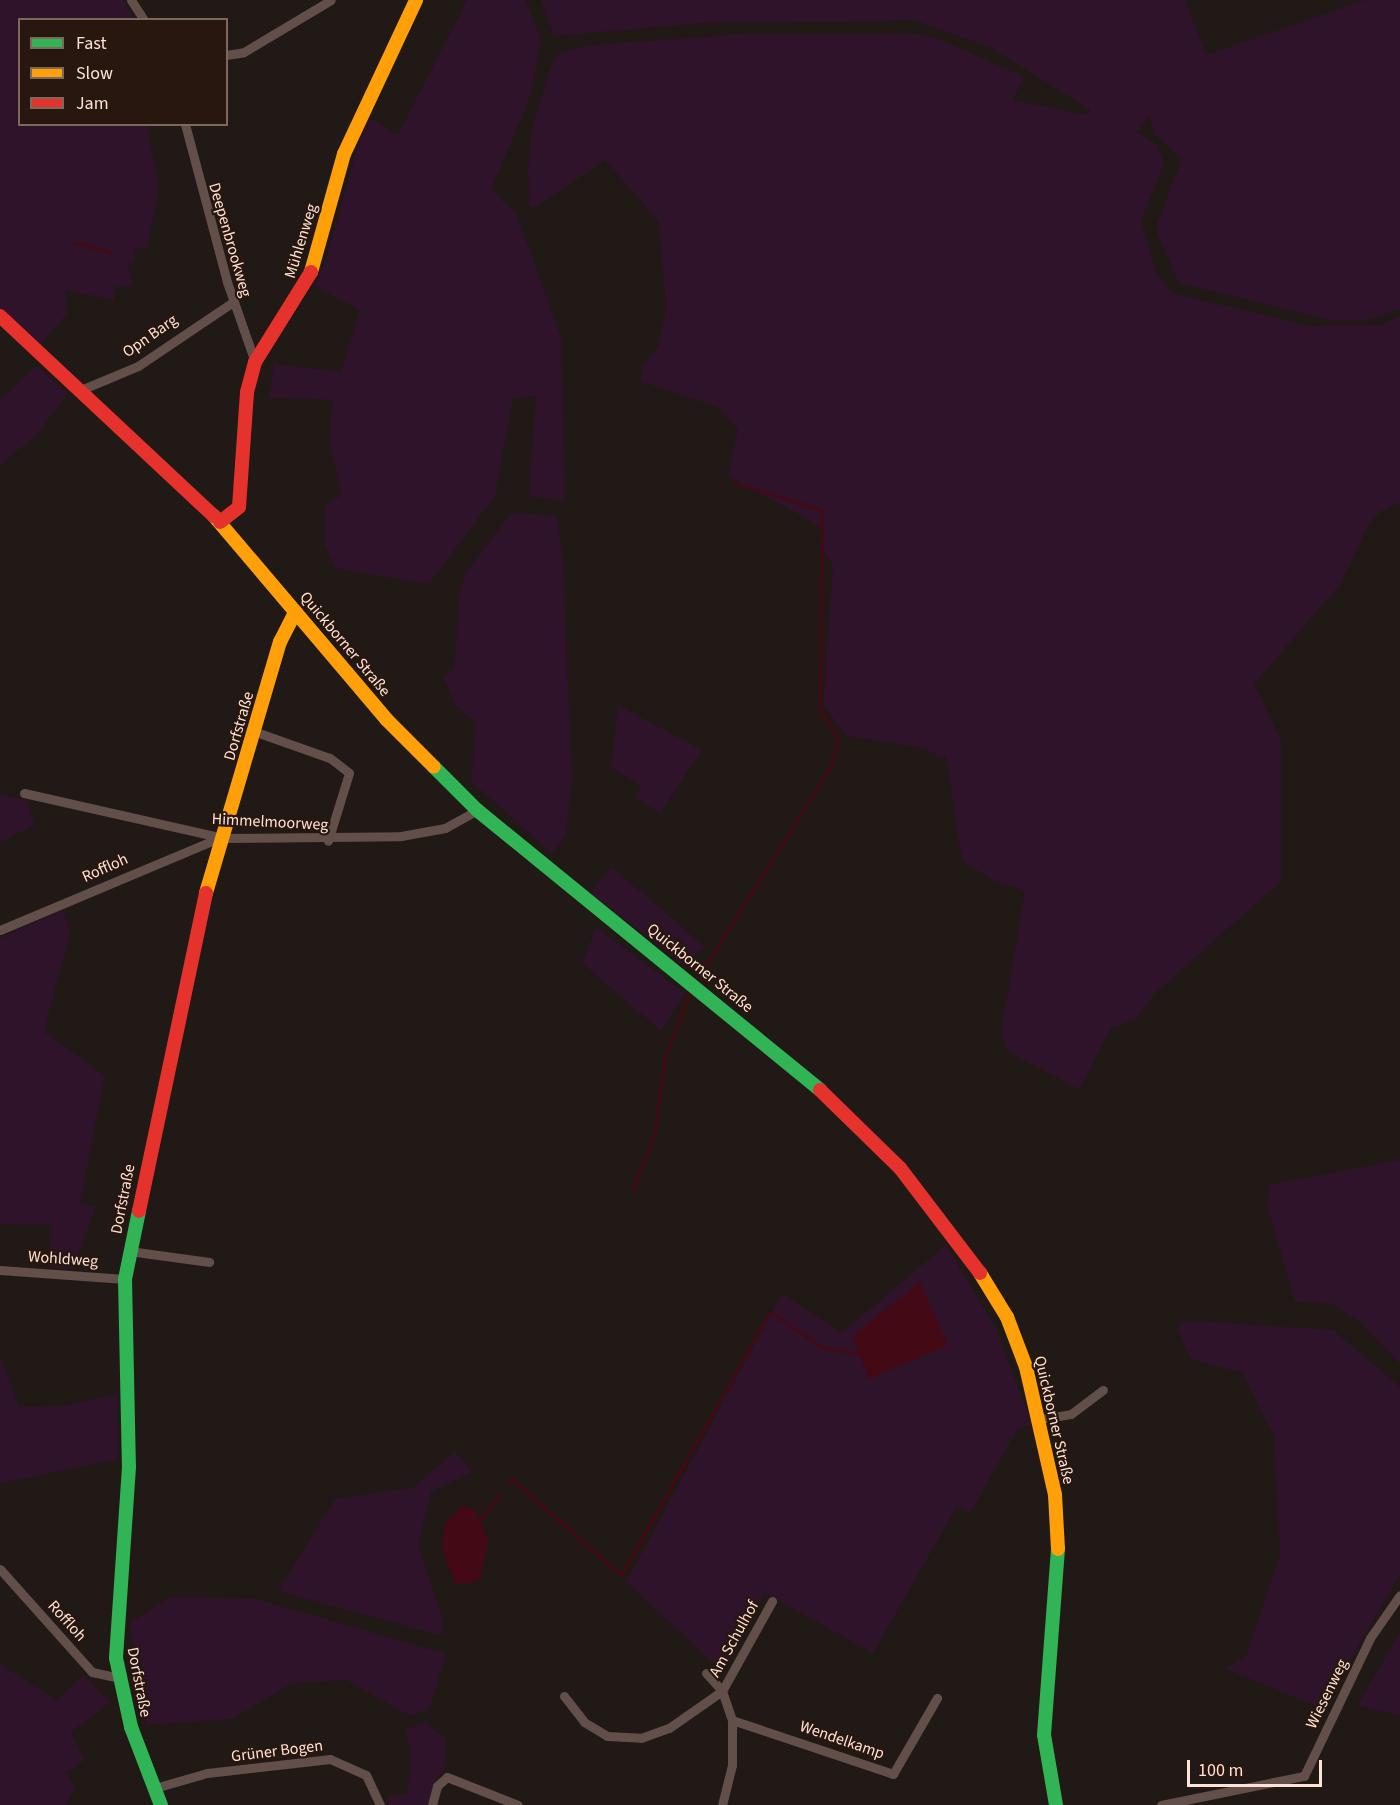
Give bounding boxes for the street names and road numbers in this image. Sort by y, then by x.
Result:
street label: Deepenbrookweg [204,181,256,299]
street label: Mühlenweg [281,201,321,281]
street label: Opn Barg [119,310,181,362]
street label: Quickborner Straße [296,588,394,700]
street label: Dorfstraße [220,689,258,763]
street label: Himmelmoorweg [211,809,329,835]
street label: Roffloh [79,849,131,887]
street label: Quickborner Straße [643,919,757,1017]
street label: Dorfstraße [107,1162,139,1236]
street label: Wohldweg [27,1247,99,1271]
street label: Quickborner Straße [1030,1354,1078,1486]
street label: Roffloh [44,1597,90,1645]
street label: Am Schulhof [705,1597,763,1681]
street label: Dorfstraße [123,1645,155,1719]
street label: Wiesenweg [1302,1656,1352,1732]
street label: Wendelkamp [797,1717,887,1763]
street label: Grüner Bogen [230,1736,324,1766]

